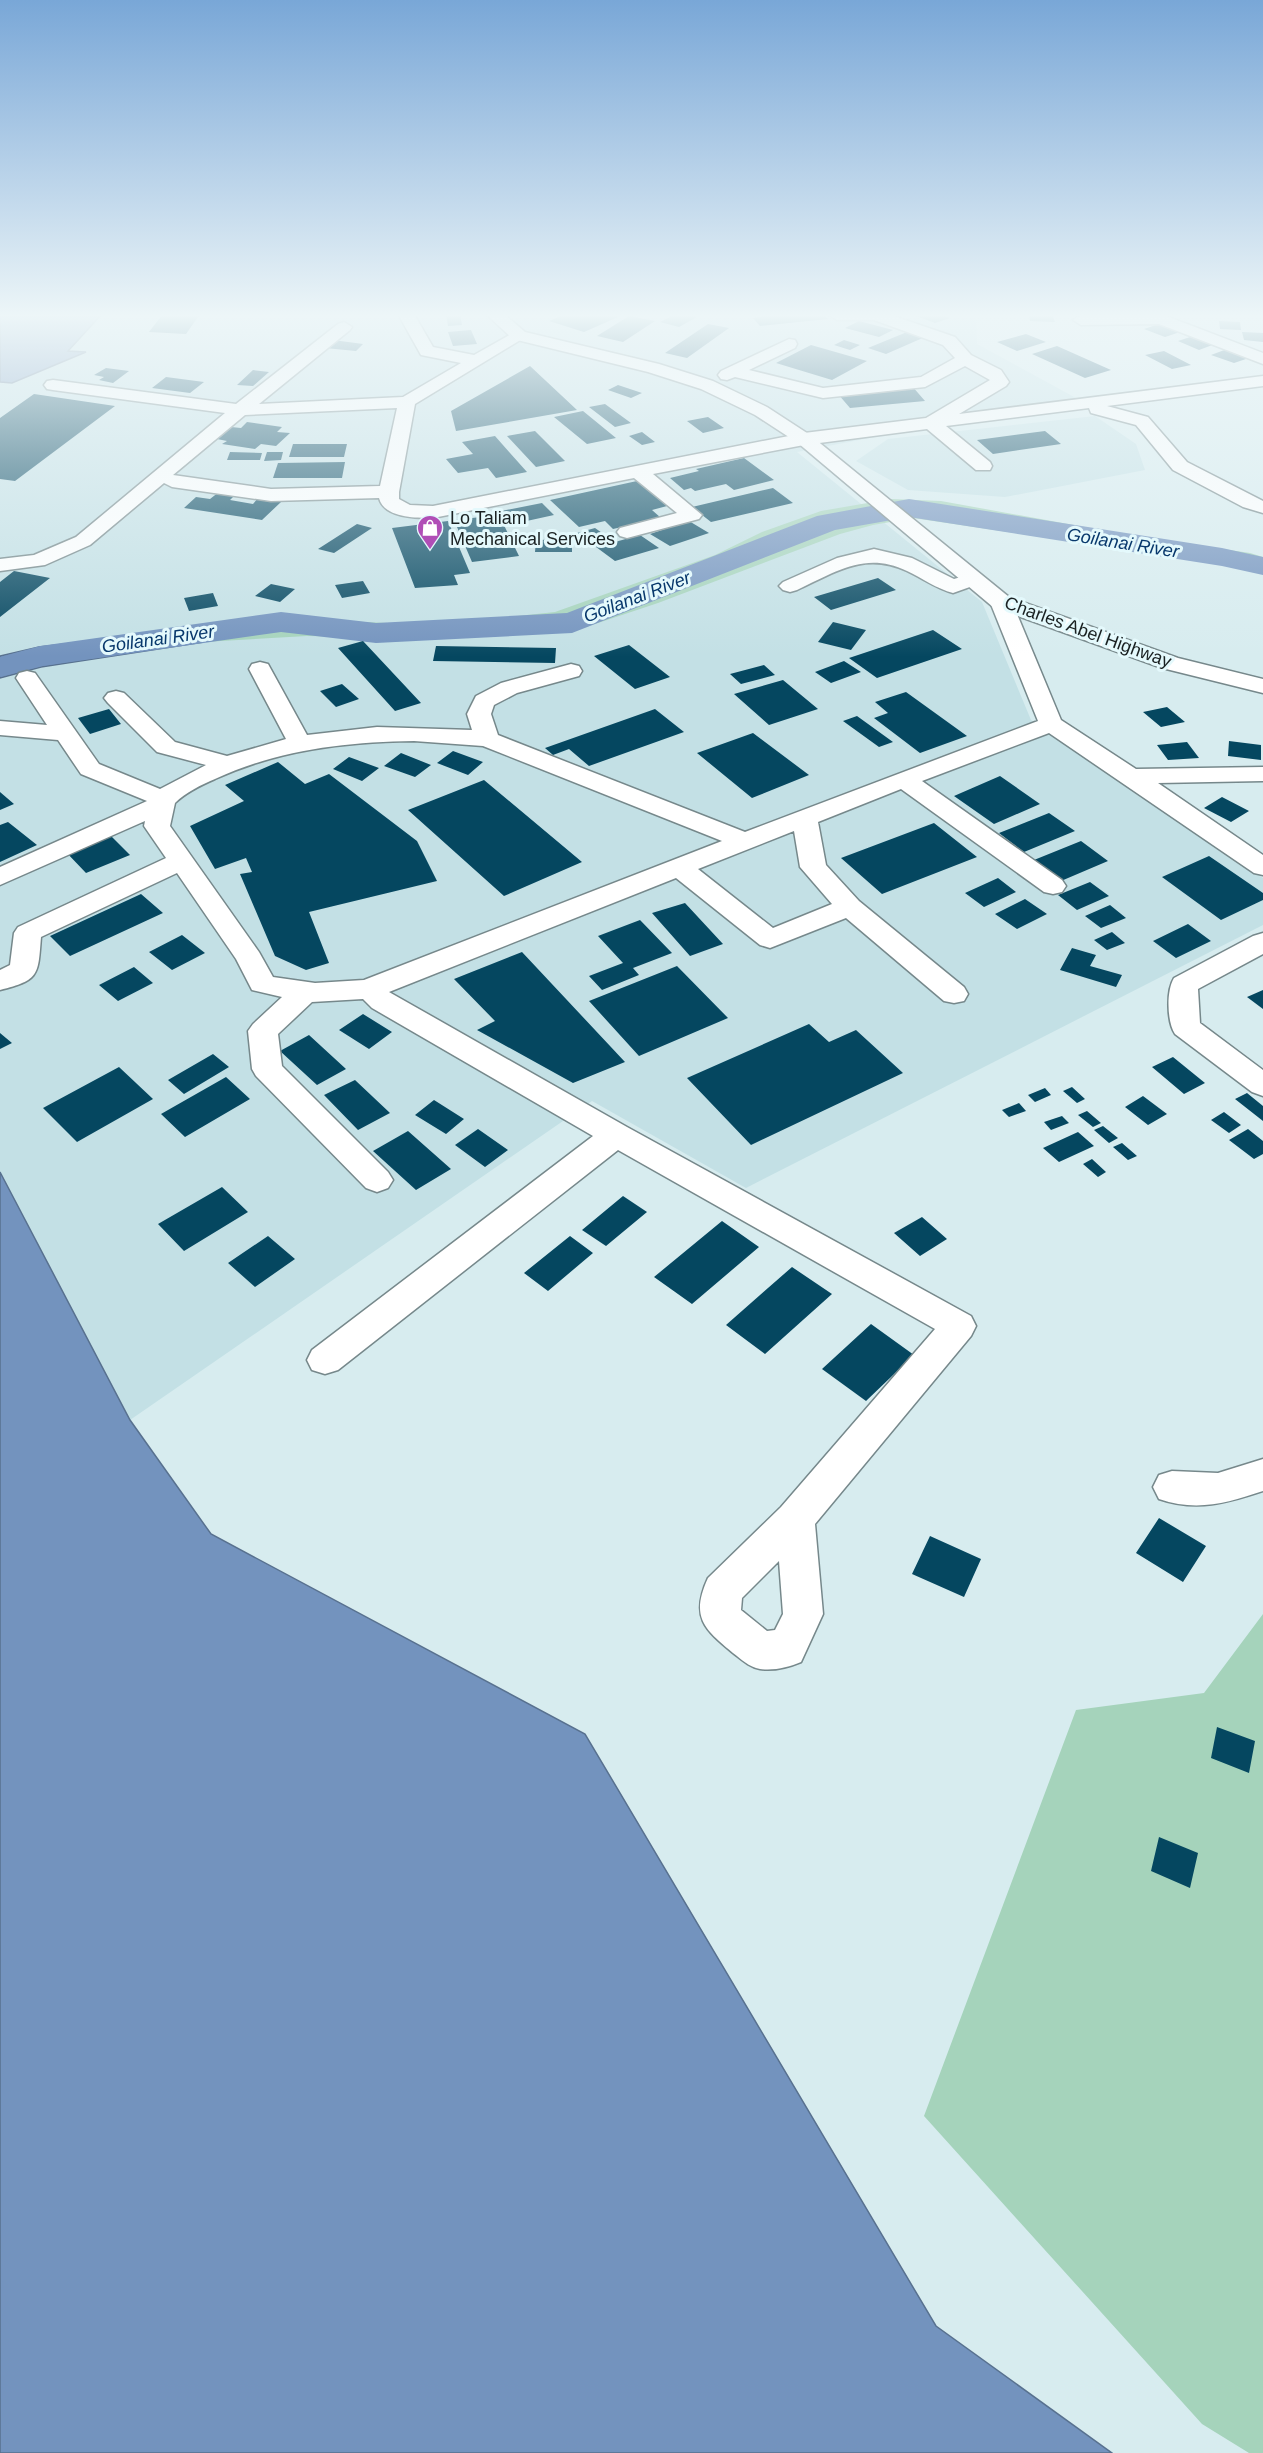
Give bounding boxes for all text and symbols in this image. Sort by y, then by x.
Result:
place label: Lo Taliam Mechanical Services [450,508,615,549]
shop icon: Lo Taliam Mechanical Services [415,513,445,551]
water label: Goilanai River [1066,524,1181,562]
water label: Goilanai River [581,567,694,627]
street label: Charles Abel Highway [1002,592,1174,672]
water label: Goilanai River [101,621,216,657]

